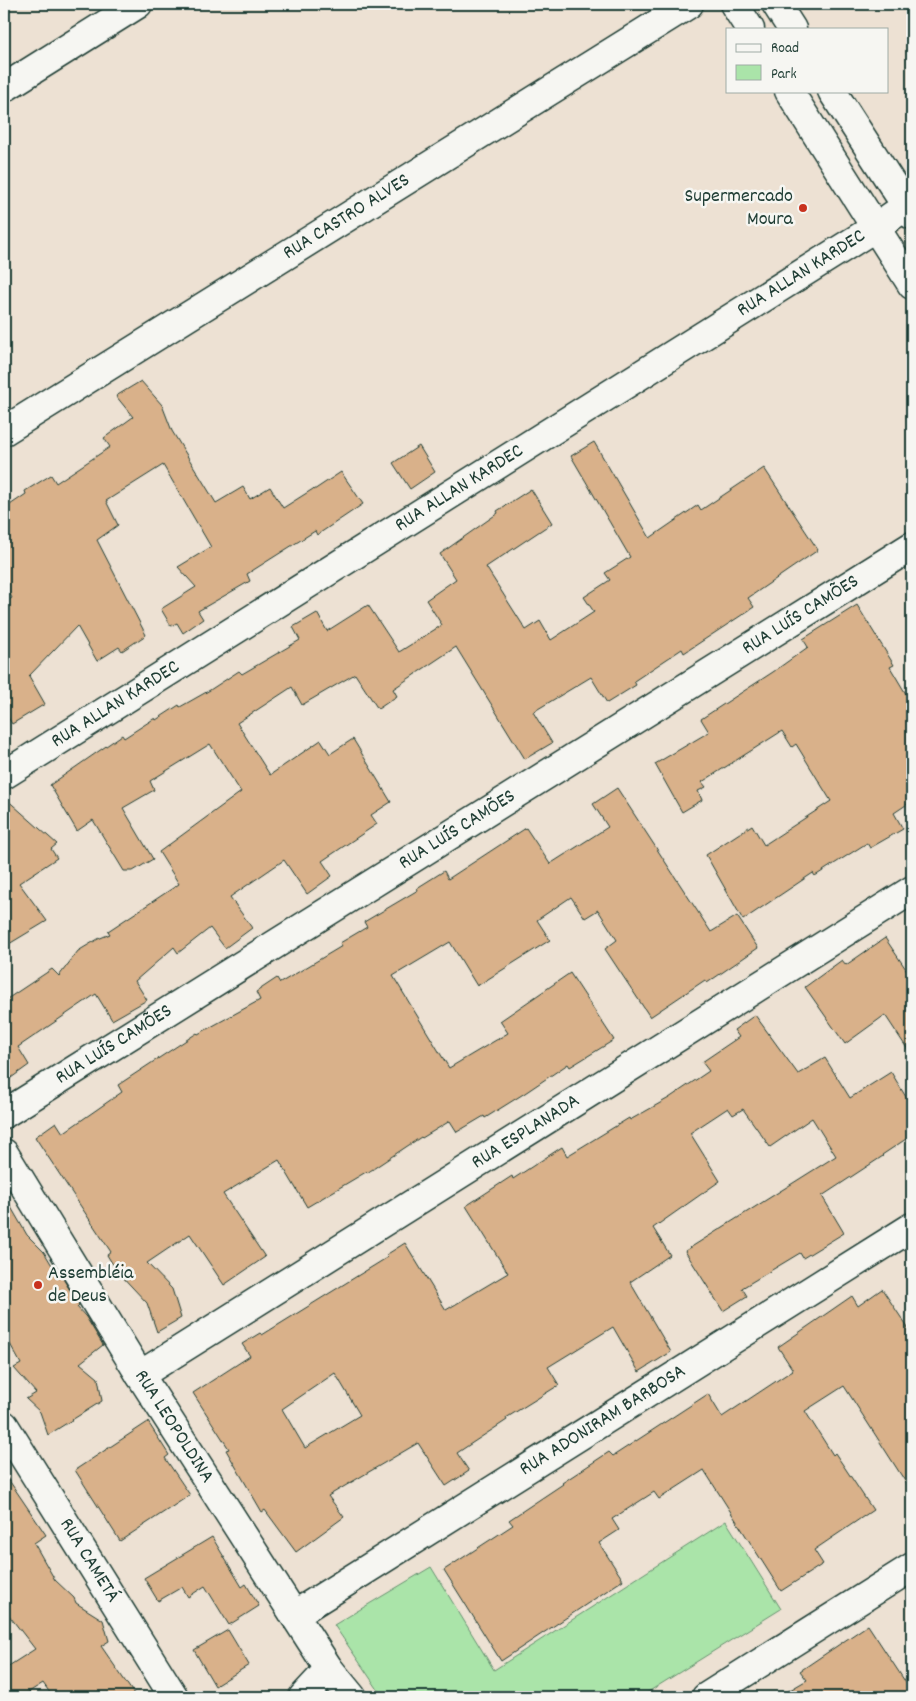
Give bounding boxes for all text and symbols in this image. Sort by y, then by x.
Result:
legend [726,28,888,92]
text: Road [771,38,799,60]
text: Park [771,64,797,86]
street label: RUA CASTRO ALVES [278,167,416,268]
place label: Supermercado Moura [684,183,794,234]
marker: Supermercado Moura [797,202,809,214]
street label: RUA ALLAN KARDEC [732,223,871,325]
street label: RUA ALLAN KARDEC [390,438,529,540]
street label: RUA LUÍS CAMÕES [737,568,865,663]
street label: RUA ALLAN KARDEC [46,654,185,756]
street label: RUA LUÍS CAMÕES [394,783,521,877]
street label: RUA LUÍS CAMÕES [50,998,178,1092]
street label: RUA ESPLANADA [467,1088,586,1177]
place label: Assembléia de Deus [48,1260,134,1311]
marker: Assembléia de Deus [32,1279,44,1291]
street label: RUA ADONIRAM BARBOSA [515,1358,692,1484]
street label: RUA LEOPOLDINA [126,1365,220,1489]
street label: RUA CAMETÁ [52,1513,126,1608]

